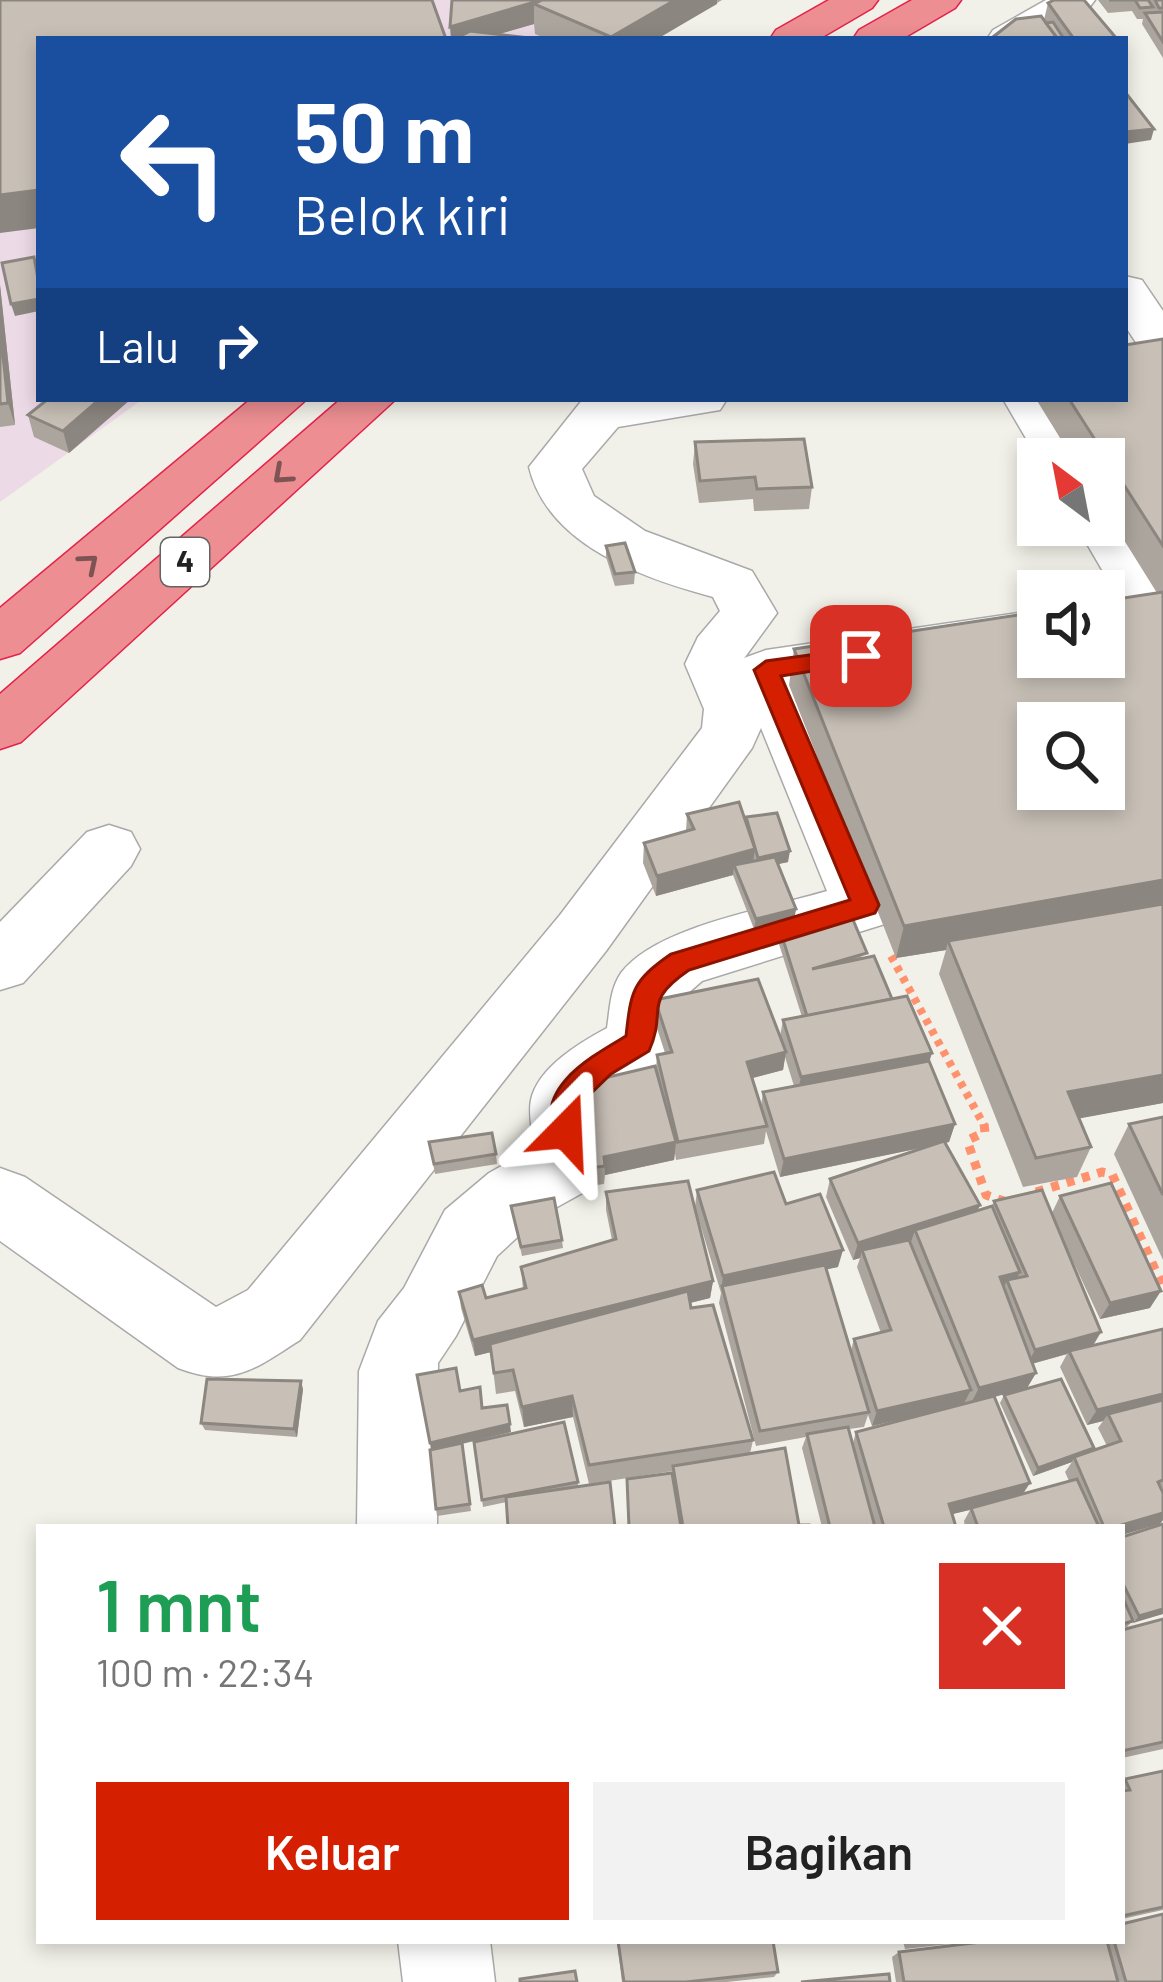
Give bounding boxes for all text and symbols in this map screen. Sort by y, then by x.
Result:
text: 50 m [294,79,474,180]
icon: left [96,84,252,240]
text: Belok kiri [294,181,511,246]
icon: right [203,312,269,378]
text: Lalu [96,318,179,372]
north arrow [1017,438,1125,546]
map controls [1017,438,1125,810]
one-way arrow [275,461,296,482]
road number: 4 [161,538,209,586]
one-way arrow [75,556,97,578]
button: sound [1017,570,1125,678]
pin [810,605,912,707]
icon: arrive [828,623,894,689]
button: search [1017,702,1125,810]
position arrow [503,1068,629,1194]
text: 1 mnt [96,1560,262,1646]
button: close [939,1563,1065,1689]
text: 100 m · 22:34 [96,1648,314,1695]
button: Keluar [96,1782,569,1920]
button: Bagikan [593,1782,1065,1920]

